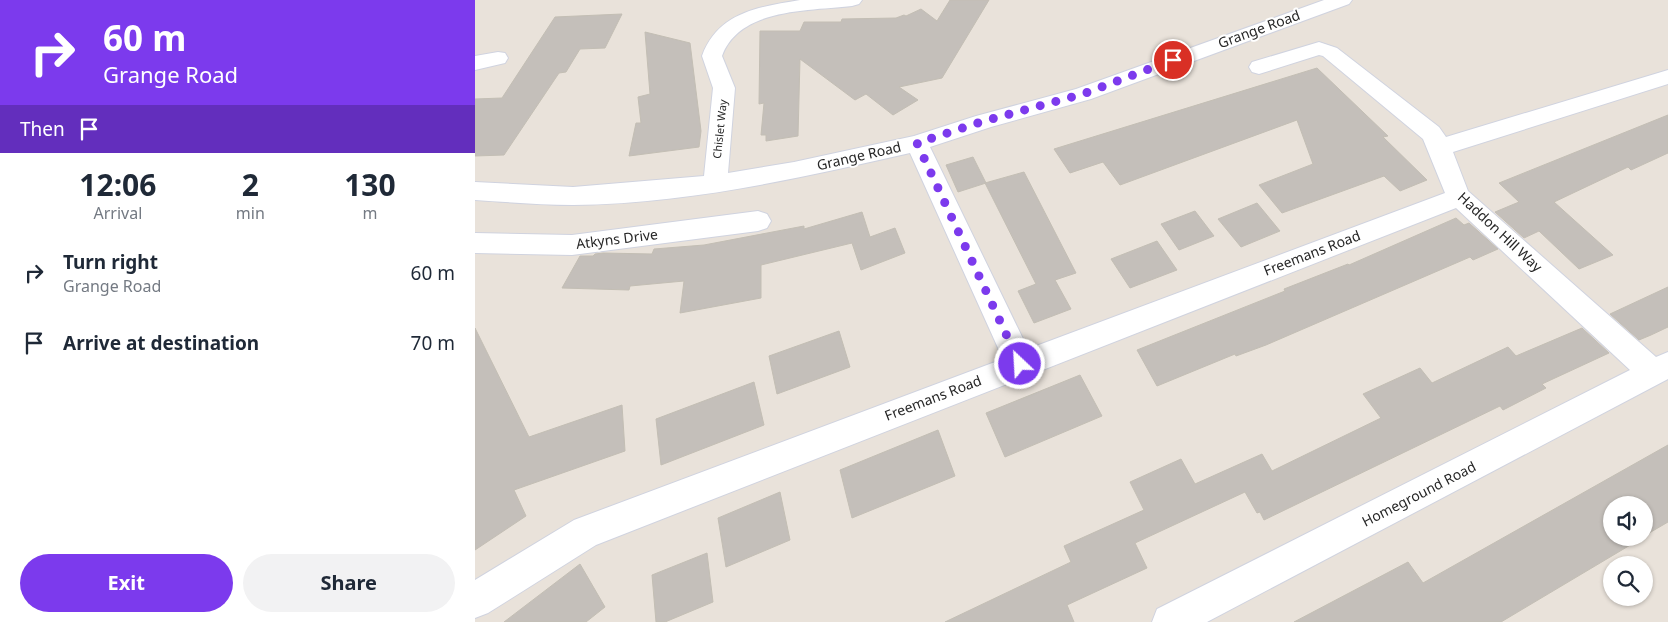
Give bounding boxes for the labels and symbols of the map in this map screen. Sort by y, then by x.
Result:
street label: Grange Road [1215,5,1302,52]
pin [1152,39,1194,81]
street label: Chislet Way [709,98,730,159]
street label: Grange Road [815,137,903,174]
street label: Haddon Hill Way [1454,188,1547,276]
street label: Atkyns Drive [575,224,659,253]
street label: Freemans Road [1261,225,1363,280]
position arrow [993,337,1045,389]
street label: Freemans Road [882,370,984,425]
street label: Homeground Road [1359,457,1479,531]

